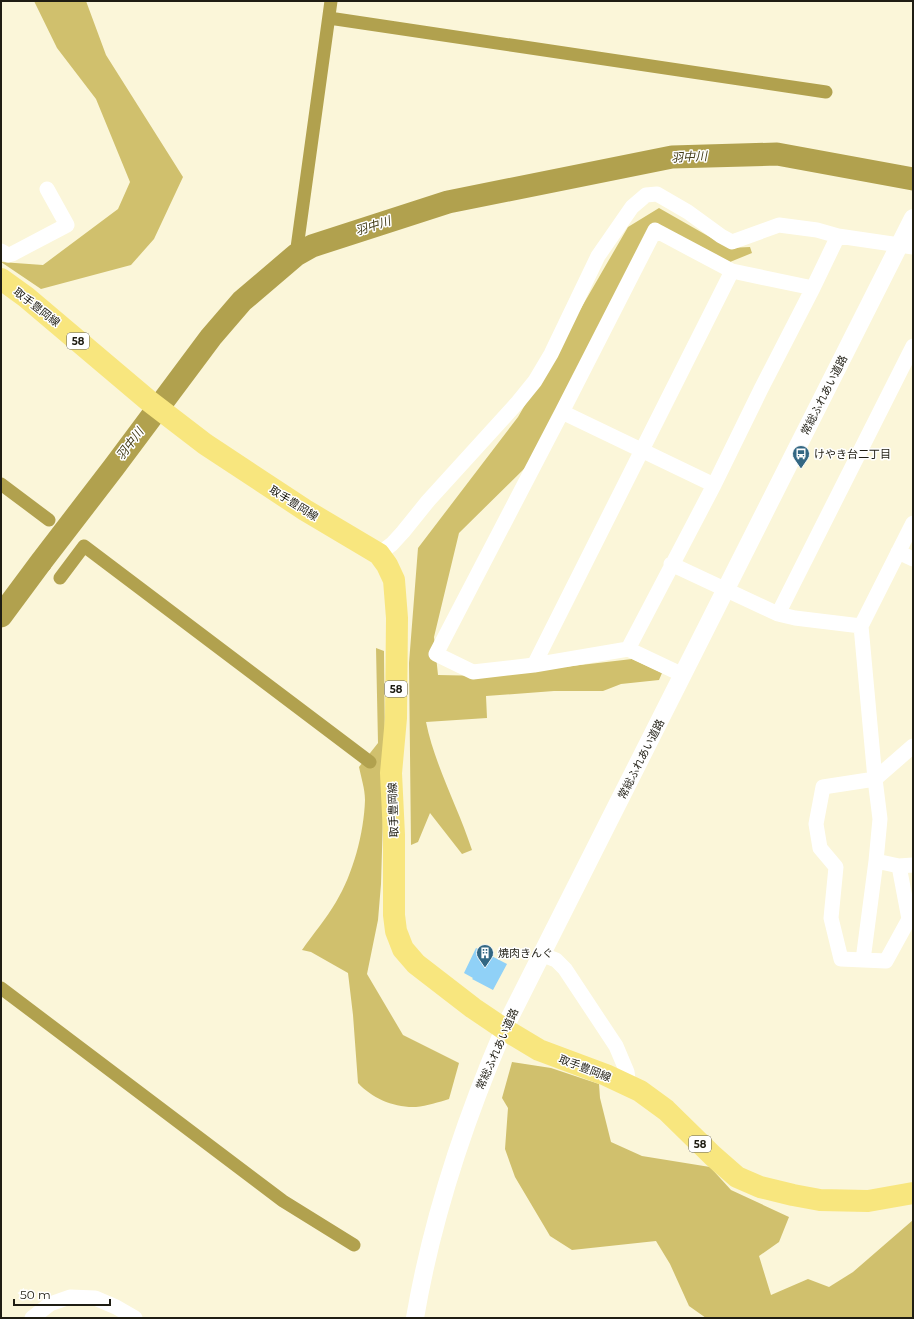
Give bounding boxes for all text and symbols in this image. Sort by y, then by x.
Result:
water label: 羽中川 [671,148,709,165]
water label: 羽中川 [353,212,394,238]
street label: 取手豊岡線 [11,285,63,329]
road number: 58 [67,333,89,349]
street label: 常総ふれあい道路 [798,353,850,437]
water label: 羽中川 [113,423,148,463]
bus stop icon: けやき台二丁目 [791,444,811,469]
place label: けやき台二丁目 [814,447,891,461]
street label: 取手豊岡線 [267,482,321,524]
road number: 58 [385,681,407,697]
street label: 常総ふれあい道路 [615,717,667,801]
street label: 取手豊岡線 [385,782,401,838]
building icon: 焼肉きんぐ [475,943,495,968]
place label: 焼肉きんぐ [498,946,553,960]
street label: 常総ふれあい道路 [473,1006,521,1092]
street label: 取手豊岡線 [557,1052,613,1084]
road number: 58 [689,1136,711,1152]
scale bar [14,1281,110,1307]
text: 50 m [20,1287,51,1302]

